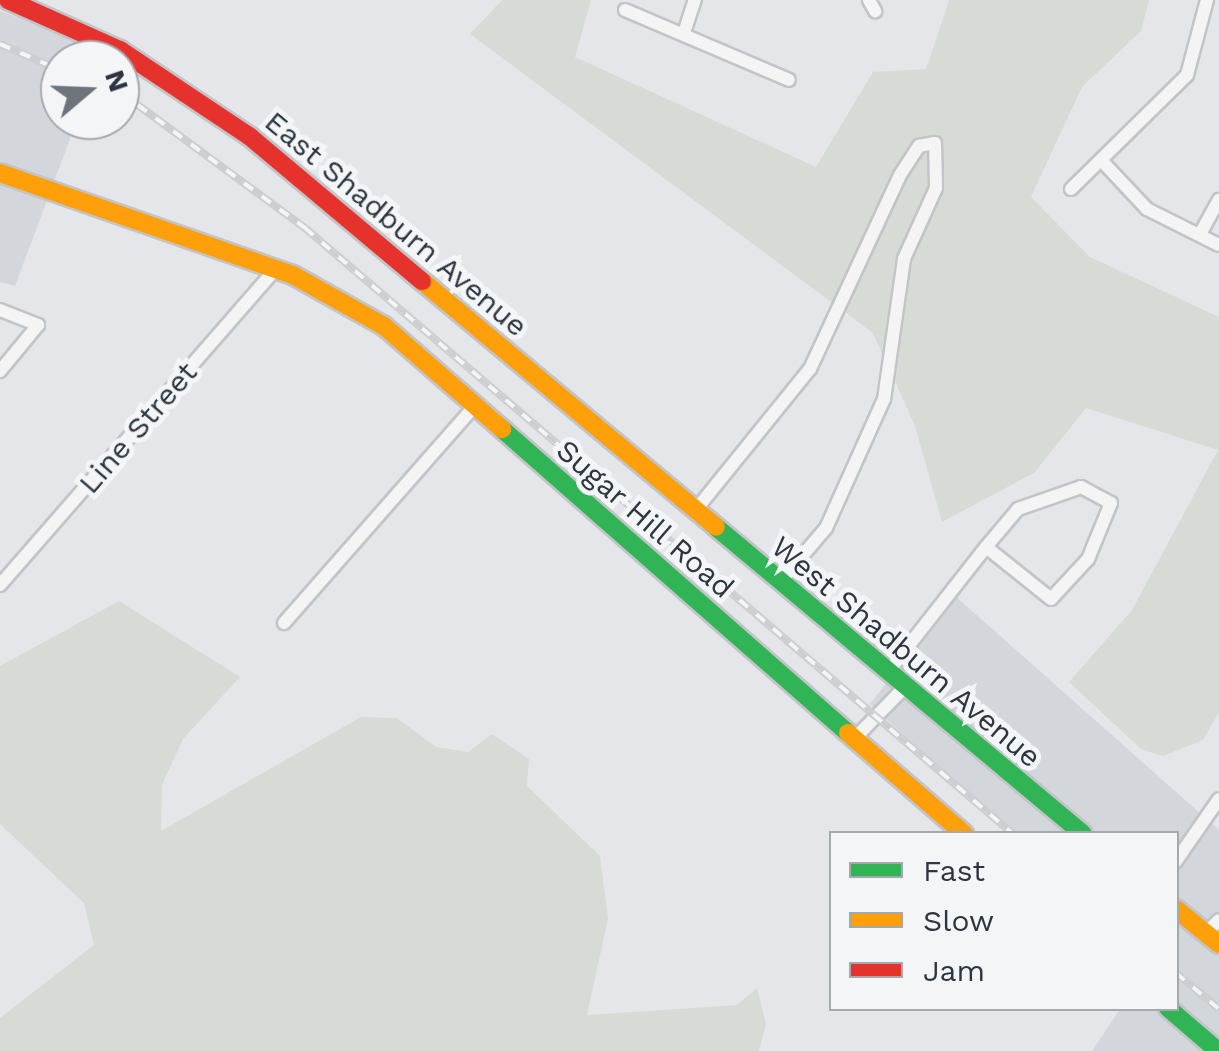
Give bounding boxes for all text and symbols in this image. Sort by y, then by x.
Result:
north arrow [40,40,140,140]
text: N [98,66,136,96]
street label: East Shadburn Avenue [257,103,535,345]
street label: Line Street [71,355,205,501]
street label: Sugar Hill Road [548,432,742,606]
street label: West Shadburn Avenue [764,528,1048,776]
legend [829,831,1179,1011]
text: Fast [923,853,985,888]
text: Slow [923,903,994,938]
text: Jam [923,953,985,988]

